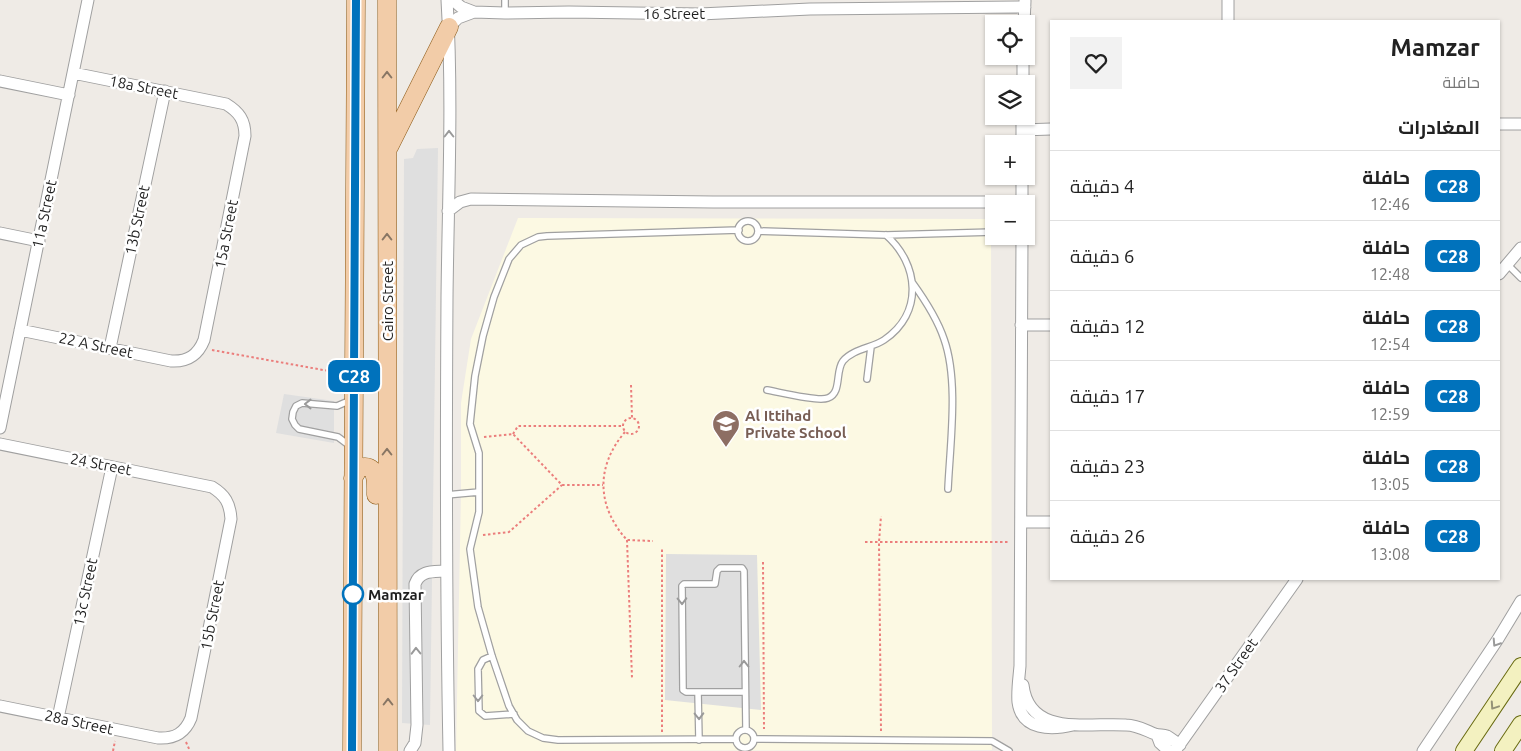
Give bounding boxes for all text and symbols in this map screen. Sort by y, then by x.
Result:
street label: 16 Street [643,5,705,22]
map controls [985,15,1035,245]
button: locate [985,15,1035,65]
text: Mamzar [1391,34,1480,61]
button: heart [1070,37,1122,89]
one-way arrow [382,71,392,78]
street label: 18a Street [108,72,180,102]
text: حافلة [1443,73,1480,91]
button: layers [985,75,1035,125]
text: المغادرات [1398,116,1480,138]
one-way arrow [444,130,454,138]
button: + [985,135,1035,185]
text: حافلة [1362,166,1410,188]
text: 4 دقيقة [1070,175,1135,197]
text: C28 [1437,176,1468,196]
street label: 11a Street [28,178,60,250]
street label: 13b Street [121,183,153,256]
button: − [985,195,1035,245]
text: 12:46 [1370,195,1410,213]
street label: 15a Street [211,198,241,270]
one-way arrow [382,233,392,241]
text: حافلة [1362,236,1410,258]
text: 6 دقيقة [1070,245,1135,267]
text: C28 [1437,246,1468,266]
street label: Cairo Street [379,261,396,341]
text: 12:48 [1370,265,1410,283]
text: حافلة [1362,306,1410,328]
text: 12 دقيقة [1070,315,1145,337]
text: C28 [1437,316,1468,336]
street label: 22 A Street [57,329,135,361]
text: 12:54 [1370,335,1410,353]
line badge: C28 [325,360,383,392]
text: C28 [338,366,370,386]
text: حافلة [1362,376,1410,398]
text: 17 دقيقة [1070,385,1145,407]
text: C28 [1437,386,1468,406]
one-way arrow [304,399,312,409]
text: 12:59 [1370,405,1410,423]
place label: Al Ittihad Private School [745,407,847,441]
school or university icon: Al Ittihad Private School [711,409,741,448]
text: حافلة [1362,446,1410,468]
one-way arrow [382,448,392,456]
street label: 24 Street [69,450,133,478]
text: 23 دقيقة [1070,455,1145,477]
text: C28 [1437,456,1468,476]
text: 13:05 [1370,475,1410,493]
text: حافلة [1362,516,1410,538]
text: 26 دقيقة [1070,525,1145,547]
text: C28 [1437,526,1468,546]
text: 13:08 [1370,545,1410,563]
street label: 13c Street [69,556,101,628]
street label: 15b Street [197,578,227,651]
marker: Mamzar [342,583,364,605]
place label: Mamzar [368,586,425,603]
one-way arrow [677,597,687,605]
street label: 37 Street [1211,635,1261,695]
one-way arrow [1492,638,1502,647]
one-way arrow [411,647,421,655]
one-way arrow [739,659,749,667]
one-way arrow [473,694,483,702]
one-way arrow [383,698,393,706]
one-way arrow [1491,701,1500,710]
street label: 28a Street [43,706,115,738]
one-way arrow [693,712,704,720]

